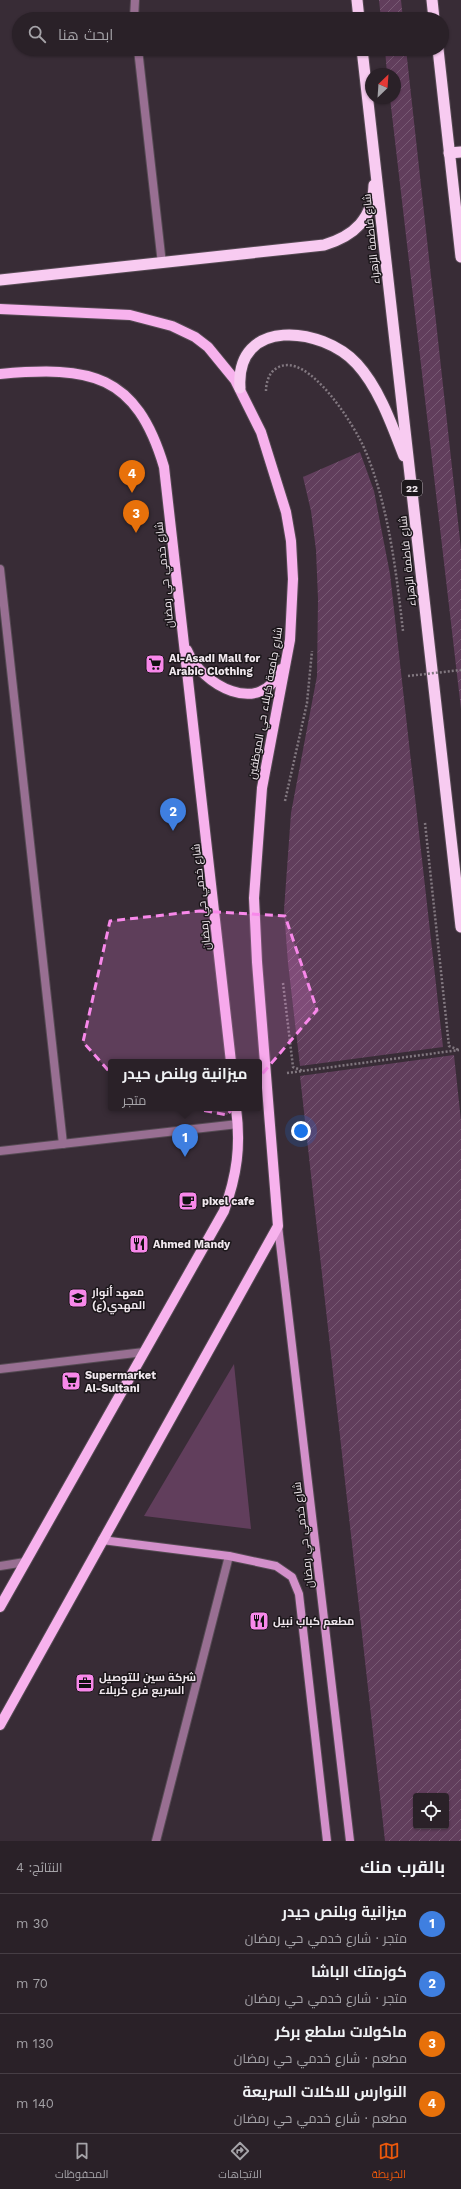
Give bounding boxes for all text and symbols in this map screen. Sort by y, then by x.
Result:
search box [12,12,449,56]
icon: search [26,23,48,45]
text: ابحث هنا [58,26,113,44]
north arrow [365,68,401,104]
street label: شارع فاطمة الزهراء [360,193,384,285]
pin: 4 [119,460,145,493]
road number: 22 [402,480,422,496]
pin: 3 [123,500,149,533]
street label: شارع فاطمة الزهراء [396,515,420,607]
street label: شارع خدمي حي رمضان [152,521,179,629]
street label: شارع جامعة كربلاء حي الموظفين [246,626,287,781]
place label: Al-Asadi Mall for Arabic Clothing [169,652,261,678]
supermarket icon: Al-Asadi Mall for Arabic Clothing [144,653,166,675]
pin: 2 [160,798,186,831]
street label: شارع خدمي حي رمضان [189,843,216,951]
popup [108,1059,262,1111]
text: ميزانية وبلنص حيدر [123,1065,247,1083]
text: متجر [123,1093,146,1108]
your location [291,1121,311,1141]
pin: 1 [172,1124,198,1157]
cafe icon: pixel cafe [177,1190,199,1212]
place label: pixel cafe [202,1195,255,1208]
restaurant icon: Ahmed Mandy [128,1233,150,1255]
place label: Ahmed Mandy [153,1238,231,1251]
place label: معهد أنوار المهدي(ع) [91,1285,146,1315]
school or university icon: معهد أنوار المهدي(ع) [67,1287,89,1309]
place label: Supermarket Al-Sultani [85,1369,156,1395]
supermarket icon: Supermarket Al-Sultani [60,1370,82,1392]
street label: شارع خدمي حي رمضان [291,1481,318,1589]
restaurant icon: مطعم كباب نبيل [248,1610,270,1632]
place label: مطعم كباب نبيل [273,1615,354,1629]
place label: شركة سين للتوصيل السريع فرع كربلاء [99,1671,196,1698]
office icon: شركة سين للتوصيل السريع فرع كربلاء [74,1672,96,1694]
map controls [413,1793,449,1829]
button: locate [413,1793,449,1829]
text: بالقرب منك [360,1857,445,1877]
text: النتائج: 4 [16,1860,62,1875]
text: ميزانية وبلنص حيدر [282,1903,407,1921]
text: 30 m [16,1916,49,1931]
text: 1 [429,1916,435,1931]
text: متجر · شارع خدمي حي رمضان [245,1931,407,1946]
text: كوزمتك الباشا [311,1963,407,1981]
text: 70 m [16,1976,48,1991]
text: 2 [428,1976,436,1991]
text: متجر · شارع خدمي حي رمضان [245,1991,407,2006]
text: ماكولات سلطع بركر [275,2023,407,2041]
text: 130 m [16,2036,54,2051]
text: 3 [428,2036,436,2051]
text: مطعم · شارع خدمي حي رمضان [234,2051,407,2066]
text: النوارس للاكلات السريعة [243,2083,407,2101]
text: 140 m [16,2096,54,2111]
text: 4 [428,2096,436,2111]
text: مطعم · شارع خدمي حي رمضان [234,2111,407,2126]
tab: المحفوظات [55,2140,108,2184]
tab: الاتجاهات [218,2140,262,2184]
tab: الخريطة [372,2140,406,2184]

